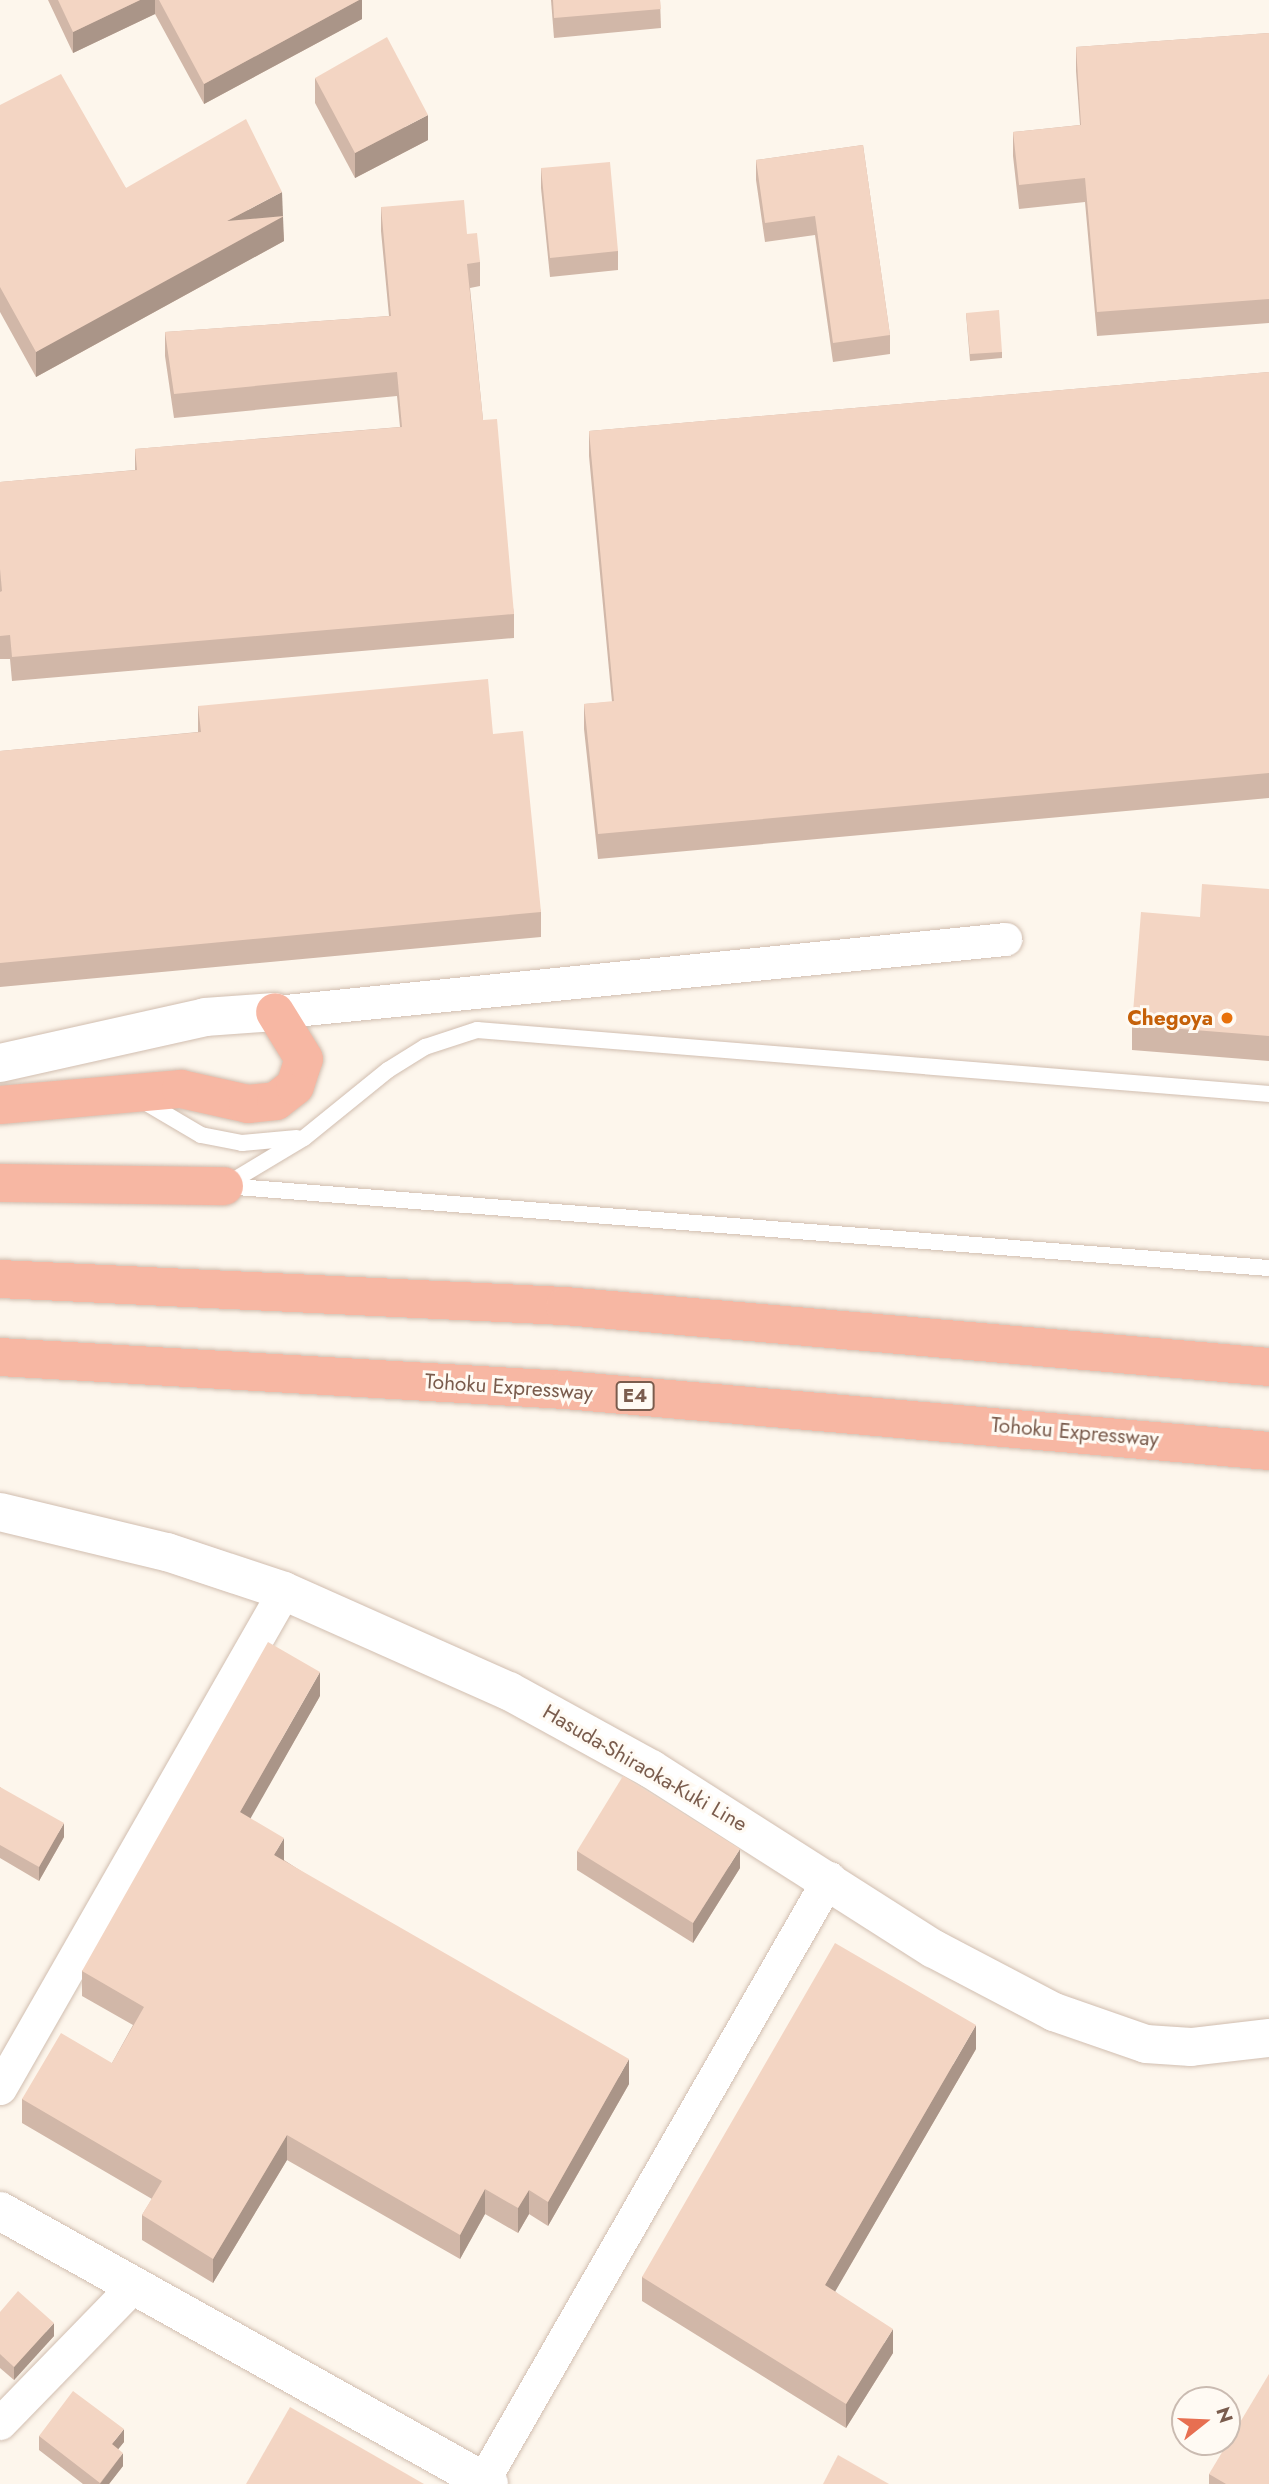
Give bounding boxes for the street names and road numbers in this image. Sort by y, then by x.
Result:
street label: Tohoku Expressway [424,1369,594,1405]
road number: E4 [614,1380,656,1412]
street label: Tohoku Expressway [990,1412,1160,1452]
street label: Hasuda-Shiraoka-Kuki Line [538,1699,752,1837]

